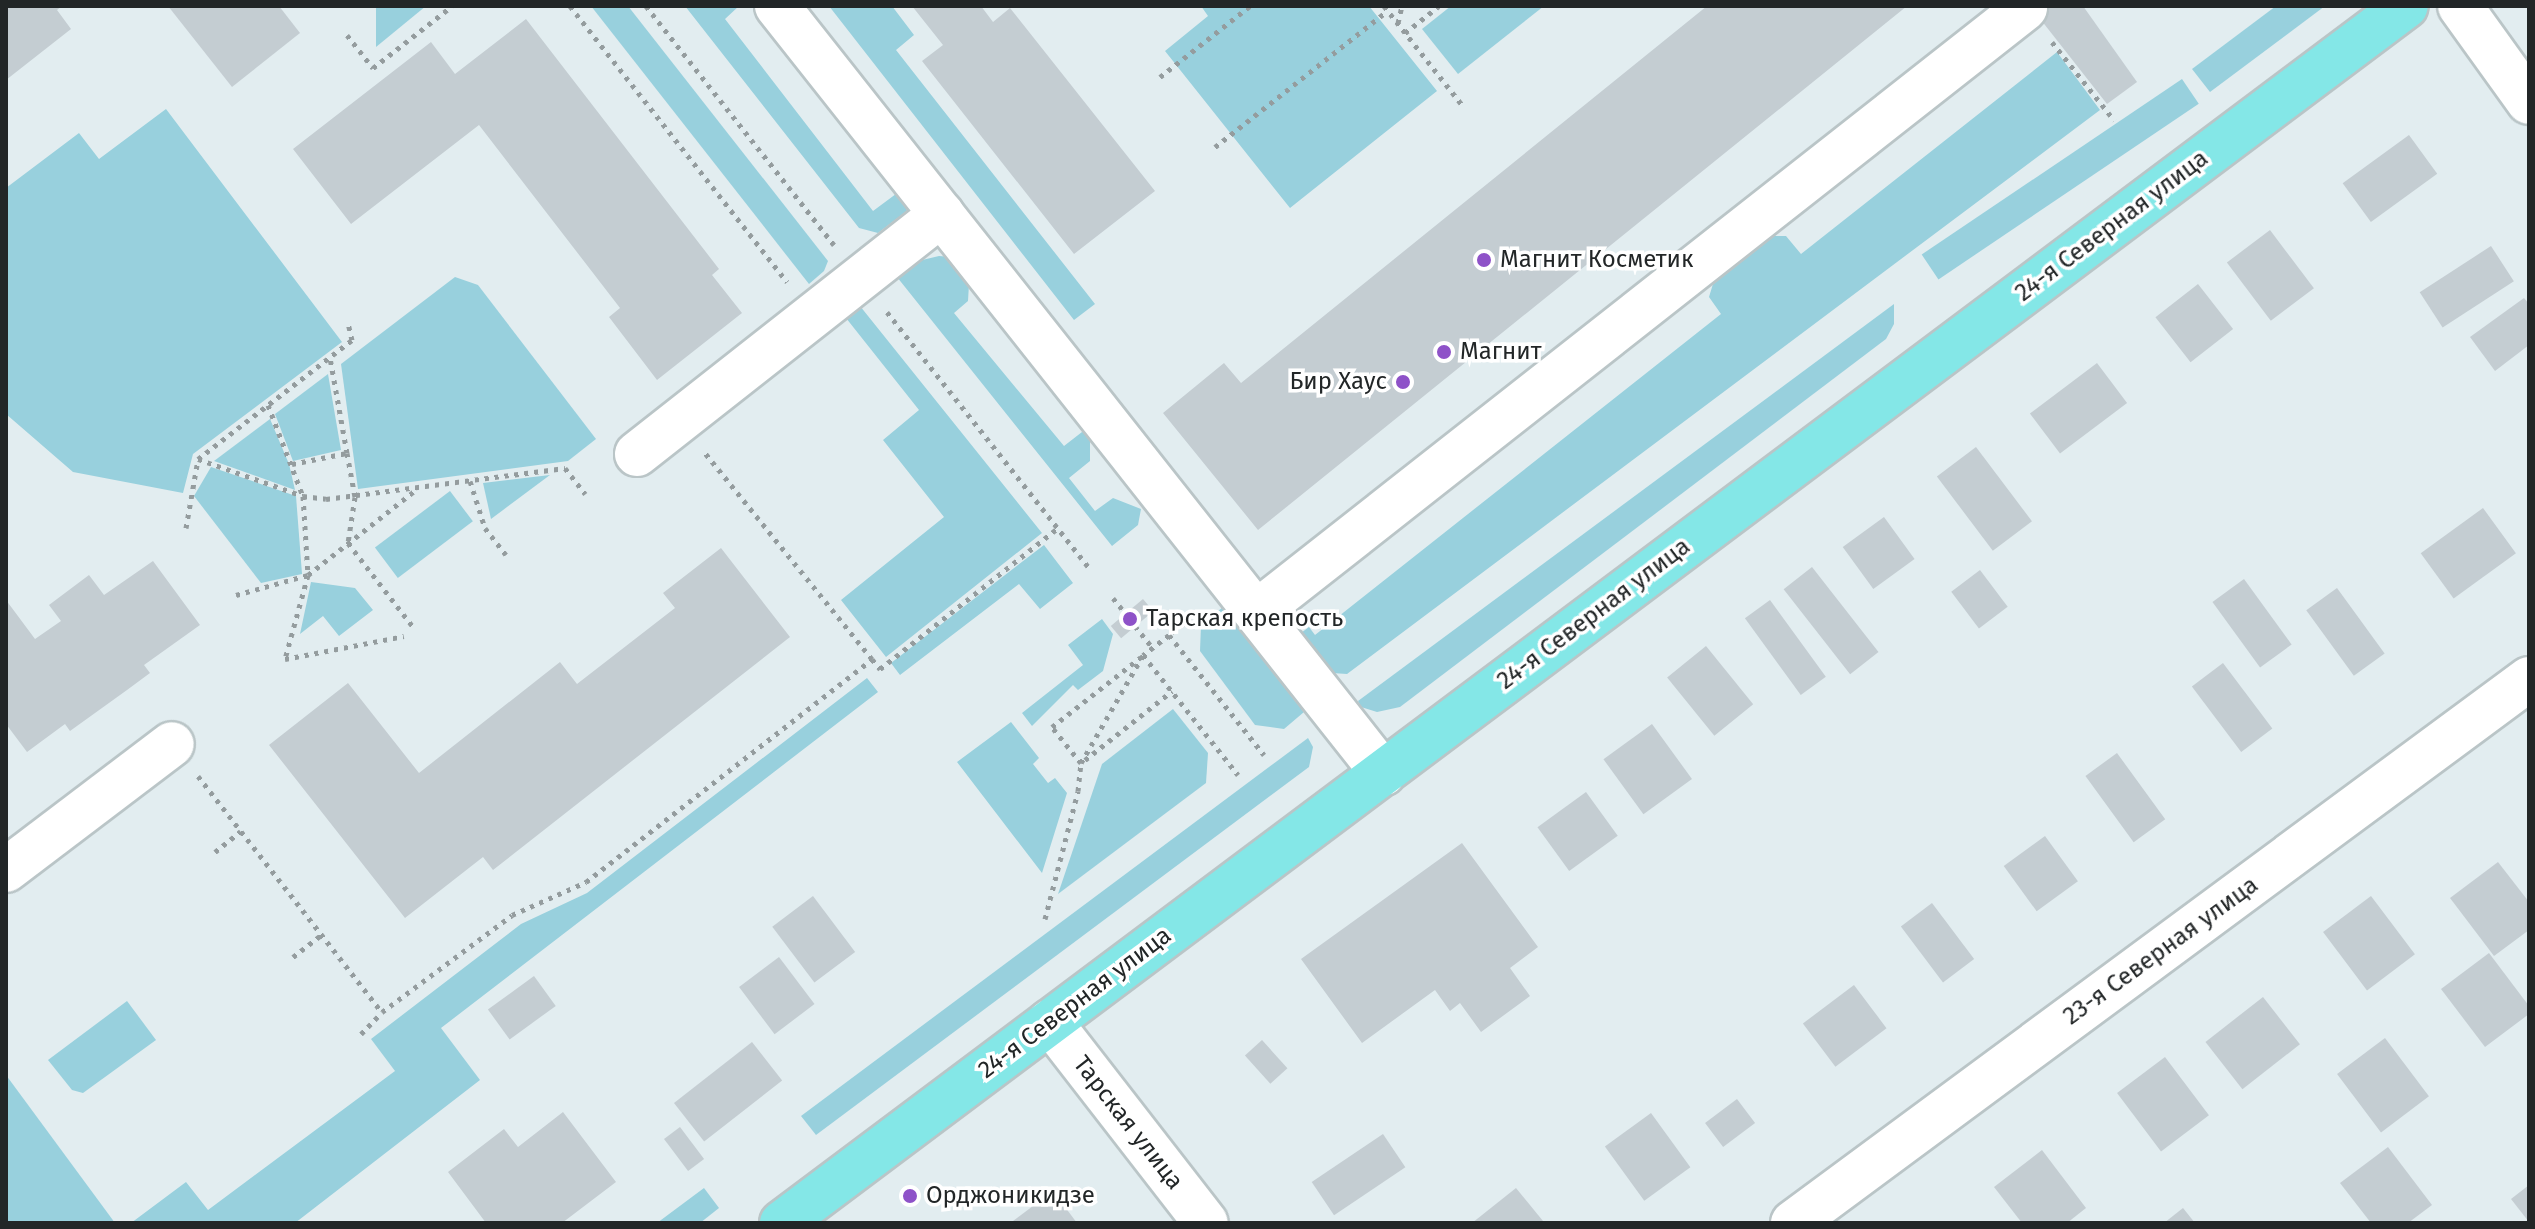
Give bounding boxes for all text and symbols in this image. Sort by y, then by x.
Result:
street label: 24-я Северная улица [2010,144,2214,308]
place label: Магнит Косметик [1500,246,1693,274]
marker: Магнит Косметик [1475,251,1493,269]
place label: Магнит [1460,338,1541,366]
marker: Магнит [1435,343,1453,361]
place label: Бир Хаус [1289,368,1387,396]
marker: Бир Хаус [1394,373,1412,391]
street label: 24-я Северная улица [1492,532,1696,696]
place label: Тарская крепость [1146,605,1343,633]
marker: Тарская крепость [1121,610,1139,628]
street label: 23-я Северная улица [2058,871,2264,1031]
street label: 24-я Северная улица [973,921,1177,1085]
street label: Тарская улица [1067,1050,1189,1196]
place label: Орджоникидзе [926,1182,1095,1210]
marker: Орджоникидзе [901,1187,919,1205]

